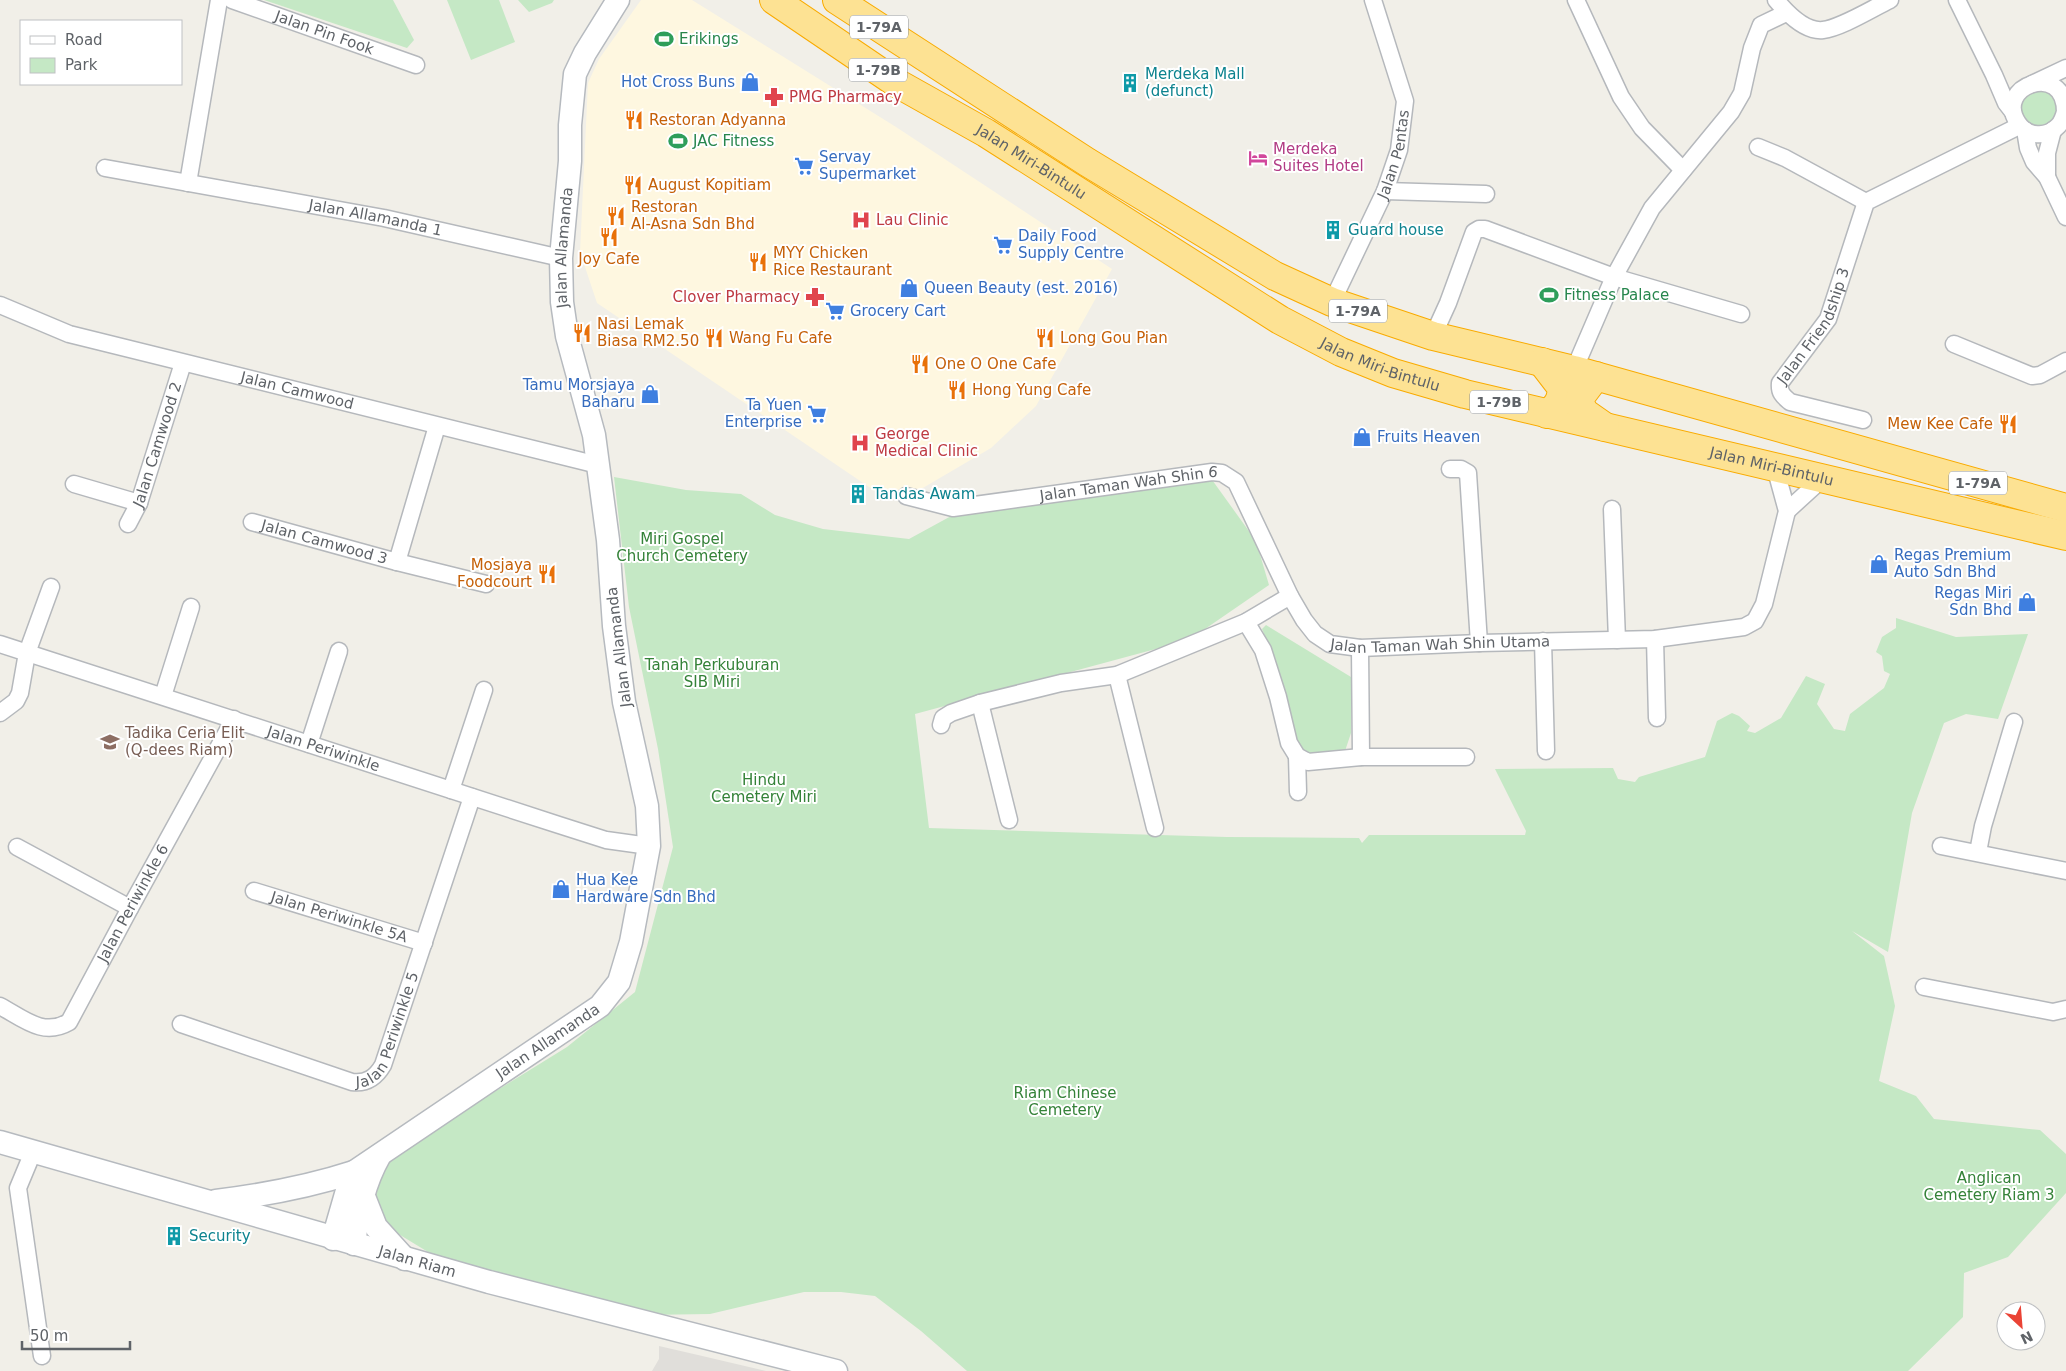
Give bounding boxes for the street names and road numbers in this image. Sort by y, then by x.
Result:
street label: Jalan Pin Fook [272,7,377,58]
road number: 1-79A [850,16,908,38]
road number: 1-79B [849,58,907,82]
street label: Jalan Pentas [1373,109,1413,203]
street label: Jalan Miri-Bintulu [972,120,1089,203]
street label: Jalan Allamanda [552,186,577,310]
street label: Jalan Allamanda 1 [306,196,444,240]
street label: Jalan Friendship 3 [1773,265,1853,389]
road number: 1-79A [1329,300,1387,322]
street label: Jalan Miri-Bintulu [1316,333,1442,395]
street label: Jalan Camwood [238,368,356,413]
street label: Jalan Camwood 2 [129,380,185,511]
road number: 1-79B [1470,391,1528,414]
street label: Jalan Miri-Bintulu [1707,443,1835,490]
street label: Jalan Taman Wah Shin 6 [1038,463,1219,505]
road number: 1-79A [1949,472,2007,494]
street label: Jalan Camwood 3 [258,516,389,568]
street label: Jalan Allamanda [603,586,635,709]
street label: Jalan Taman Wah Shin Utama [1328,632,1550,657]
street label: Jalan Periwinkle [264,722,382,775]
street label: Jalan Periwinkle 6 [93,841,172,966]
street label: Jalan Periwinkle 5A [268,887,410,947]
street label: Jalan Periwinkle 5 [354,970,422,1091]
street label: Jalan Allamanda [492,1000,603,1083]
street label: Jalan Riam [375,1242,458,1281]

